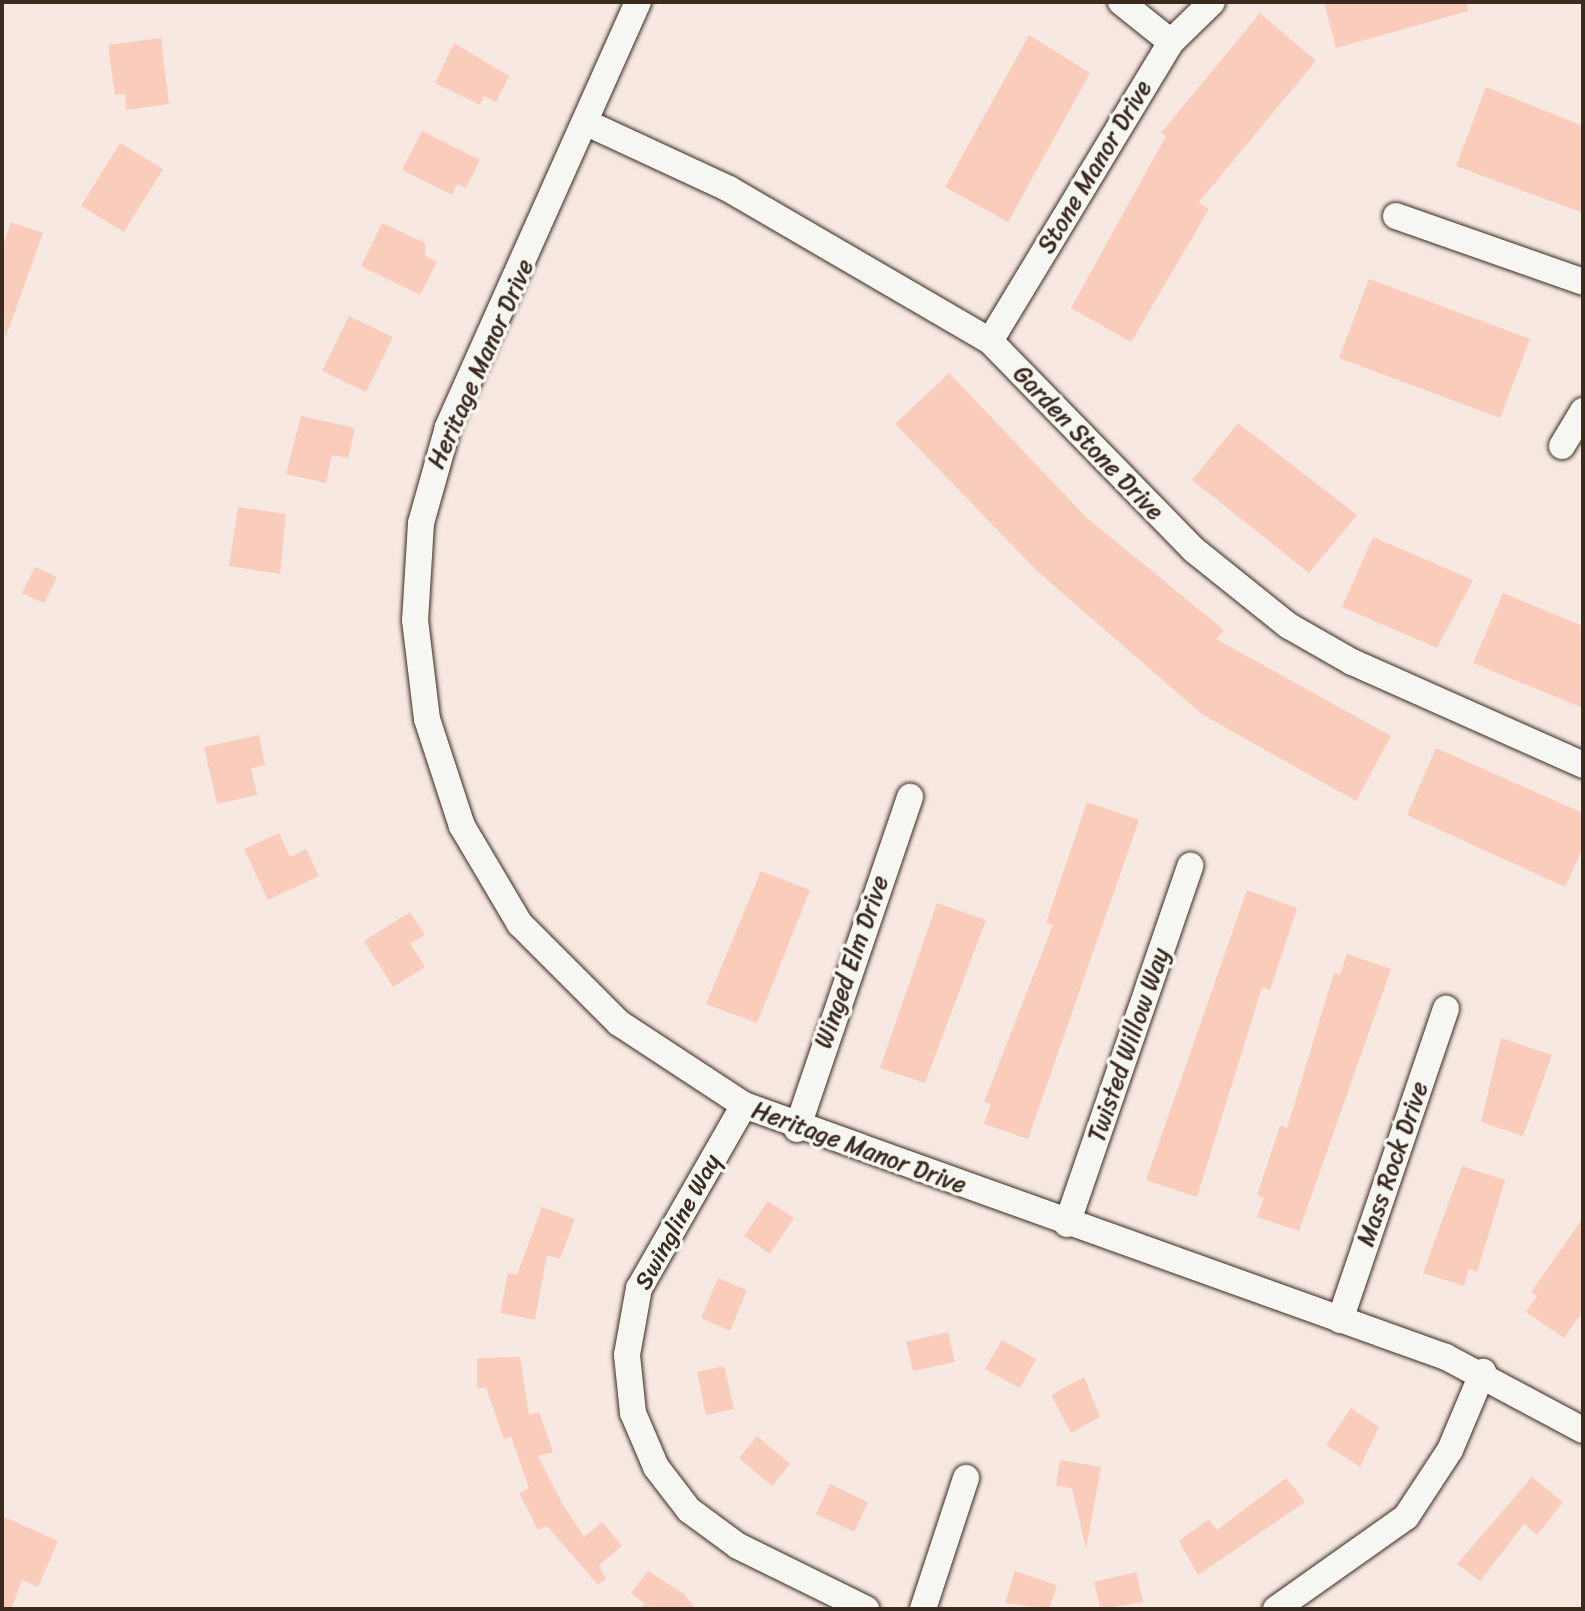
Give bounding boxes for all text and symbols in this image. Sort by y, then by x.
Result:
street label: Stone Manor Drive [1032,75,1158,259]
street label: Heritage Manor Drive [422,255,540,473]
street label: Garden Stone Drive [1007,359,1169,527]
street label: Winged Elm Drive [809,872,895,1052]
street label: Twisted Willow Way [1082,944,1176,1146]
street label: Mass Rock Drive [1351,1078,1435,1250]
street label: Heritage Manor Drive [748,1096,970,1200]
street label: Swingline Way [629,1149,727,1295]

